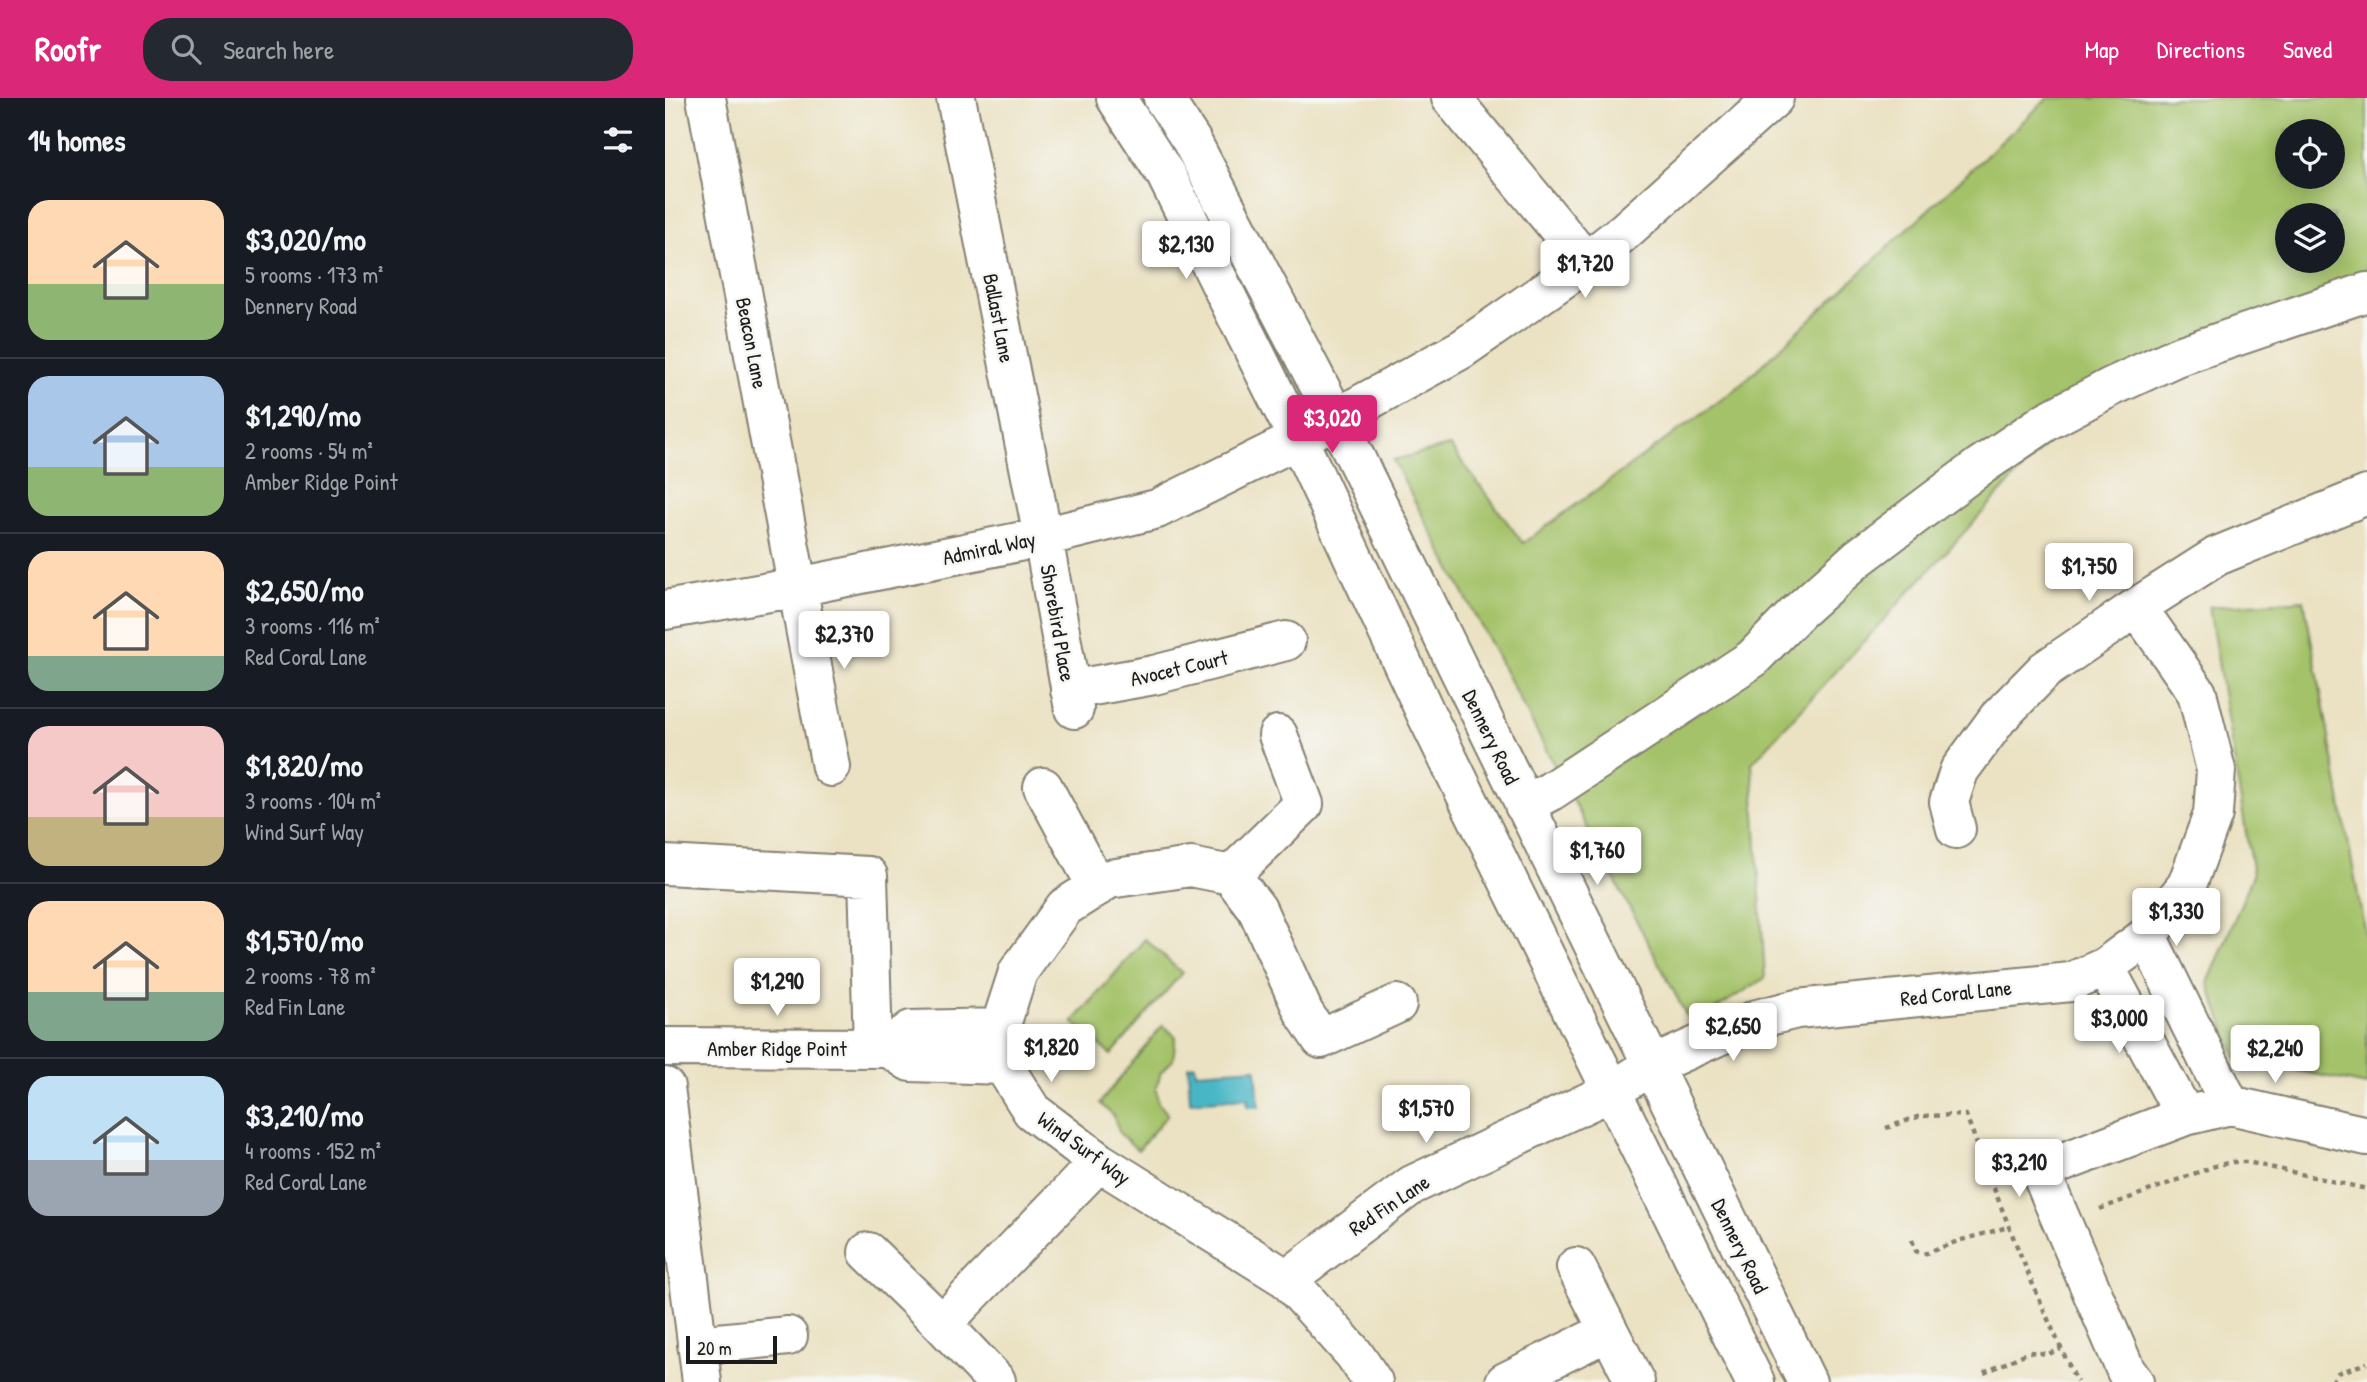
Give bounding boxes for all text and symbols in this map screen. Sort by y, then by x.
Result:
search box [143,18,633,81]
text: Roofr [35,27,101,71]
icon: search [167,30,205,68]
text: Search here [223,32,334,67]
text: Map [2085,33,2119,65]
text: Directions [2157,33,2245,65]
text: Saved [2283,33,2332,65]
map controls [2275,119,2345,273]
button: locate [2275,119,2345,189]
text: 14 homes [28,120,126,160]
icon: filters [599,121,637,159]
button: layers [2275,203,2345,273]
text: $3,020/mo [245,219,366,259]
pin: $2,130 [1129,222,1243,281]
icon: home [84,228,168,312]
text: $2,130 [1158,228,1214,259]
pin: $1,720 [1528,240,1642,300]
text: $1,720 [1556,247,1614,278]
text: 5 rooms · 173 m² [245,259,383,290]
street label: Ballast Lane [976,271,1022,365]
text: Dennery Road [245,290,357,321]
street label: Beacon Lane [729,295,775,391]
text: $1,290/mo [245,395,361,435]
pin: $3,020 [1275,396,1389,455]
text: $3,020 [1303,402,1361,433]
icon: home [84,404,168,488]
text: 2 rooms · 54 m² [245,435,373,466]
text: Amber Ridge Point [245,466,398,497]
street label: Admiral Way [940,524,1038,572]
pin: $1,750 [2032,544,2146,603]
text: $1,750 [2061,550,2117,581]
street label: Shorebird Place [1033,562,1083,684]
text: $2,650/mo [245,570,364,610]
icon: home [84,579,168,663]
text: 3 rooms · 116 m² [245,610,380,641]
pin: $2,370 [787,612,901,671]
text: $2,370 [814,618,874,649]
text: Red Coral Lane [245,641,367,672]
street label: Avocet Court [1127,643,1231,693]
street label: Dennery Road [1456,685,1526,789]
text: $1,820/mo [245,745,363,785]
icon: home [84,754,168,838]
text: 3 rooms · 104 m² [245,785,381,816]
text: Wind Surf Way [245,816,364,847]
pin: $1,760 [1540,828,1654,887]
text: $1,760 [1569,834,1625,865]
pin: $1,330 [2119,888,2233,948]
text: $1,330 [2148,895,2204,926]
text: $1,570/mo [245,920,363,960]
icon: home [84,929,168,1013]
pin: $1,290 [720,958,834,1018]
text: 2 rooms · 78 m² [245,960,376,991]
text: $1,290 [750,965,804,996]
street label: Red Coral Lane [1899,973,2013,1013]
text: Red Fin Lane [245,991,345,1022]
pin: $3,000 [2062,996,2176,1055]
text: $3,000 [2090,1002,2148,1033]
pin: $2,650 [1676,1004,1790,1063]
text: $2,650 [1705,1010,1761,1041]
pin: $1,820 [994,1024,1108,1084]
pin: $2,240 [2218,1026,2332,1085]
text: $1,820 [1023,1031,1079,1062]
text: $2,240 [2247,1032,2303,1063]
street label: Amber Ridge Point [707,1034,847,1063]
pin: $1,570 [1369,1086,1483,1145]
text: $1,570 [1398,1092,1454,1123]
text: $3,210/mo [245,1095,363,1135]
icon: home [84,1104,168,1188]
street label: Wind Surf Way [1032,1104,1137,1192]
text: 4 rooms · 152 m² [245,1135,381,1166]
pin: $3,210 [1962,1140,2076,1199]
text: $3,210 [1991,1146,2047,1177]
text: Red Coral Lane [245,1166,367,1197]
street label: Red Fin Lane [1343,1167,1435,1243]
street label: Dennery Road [1705,1194,1775,1298]
scale bar [686,1333,777,1365]
text: 20 m [697,1335,732,1361]

